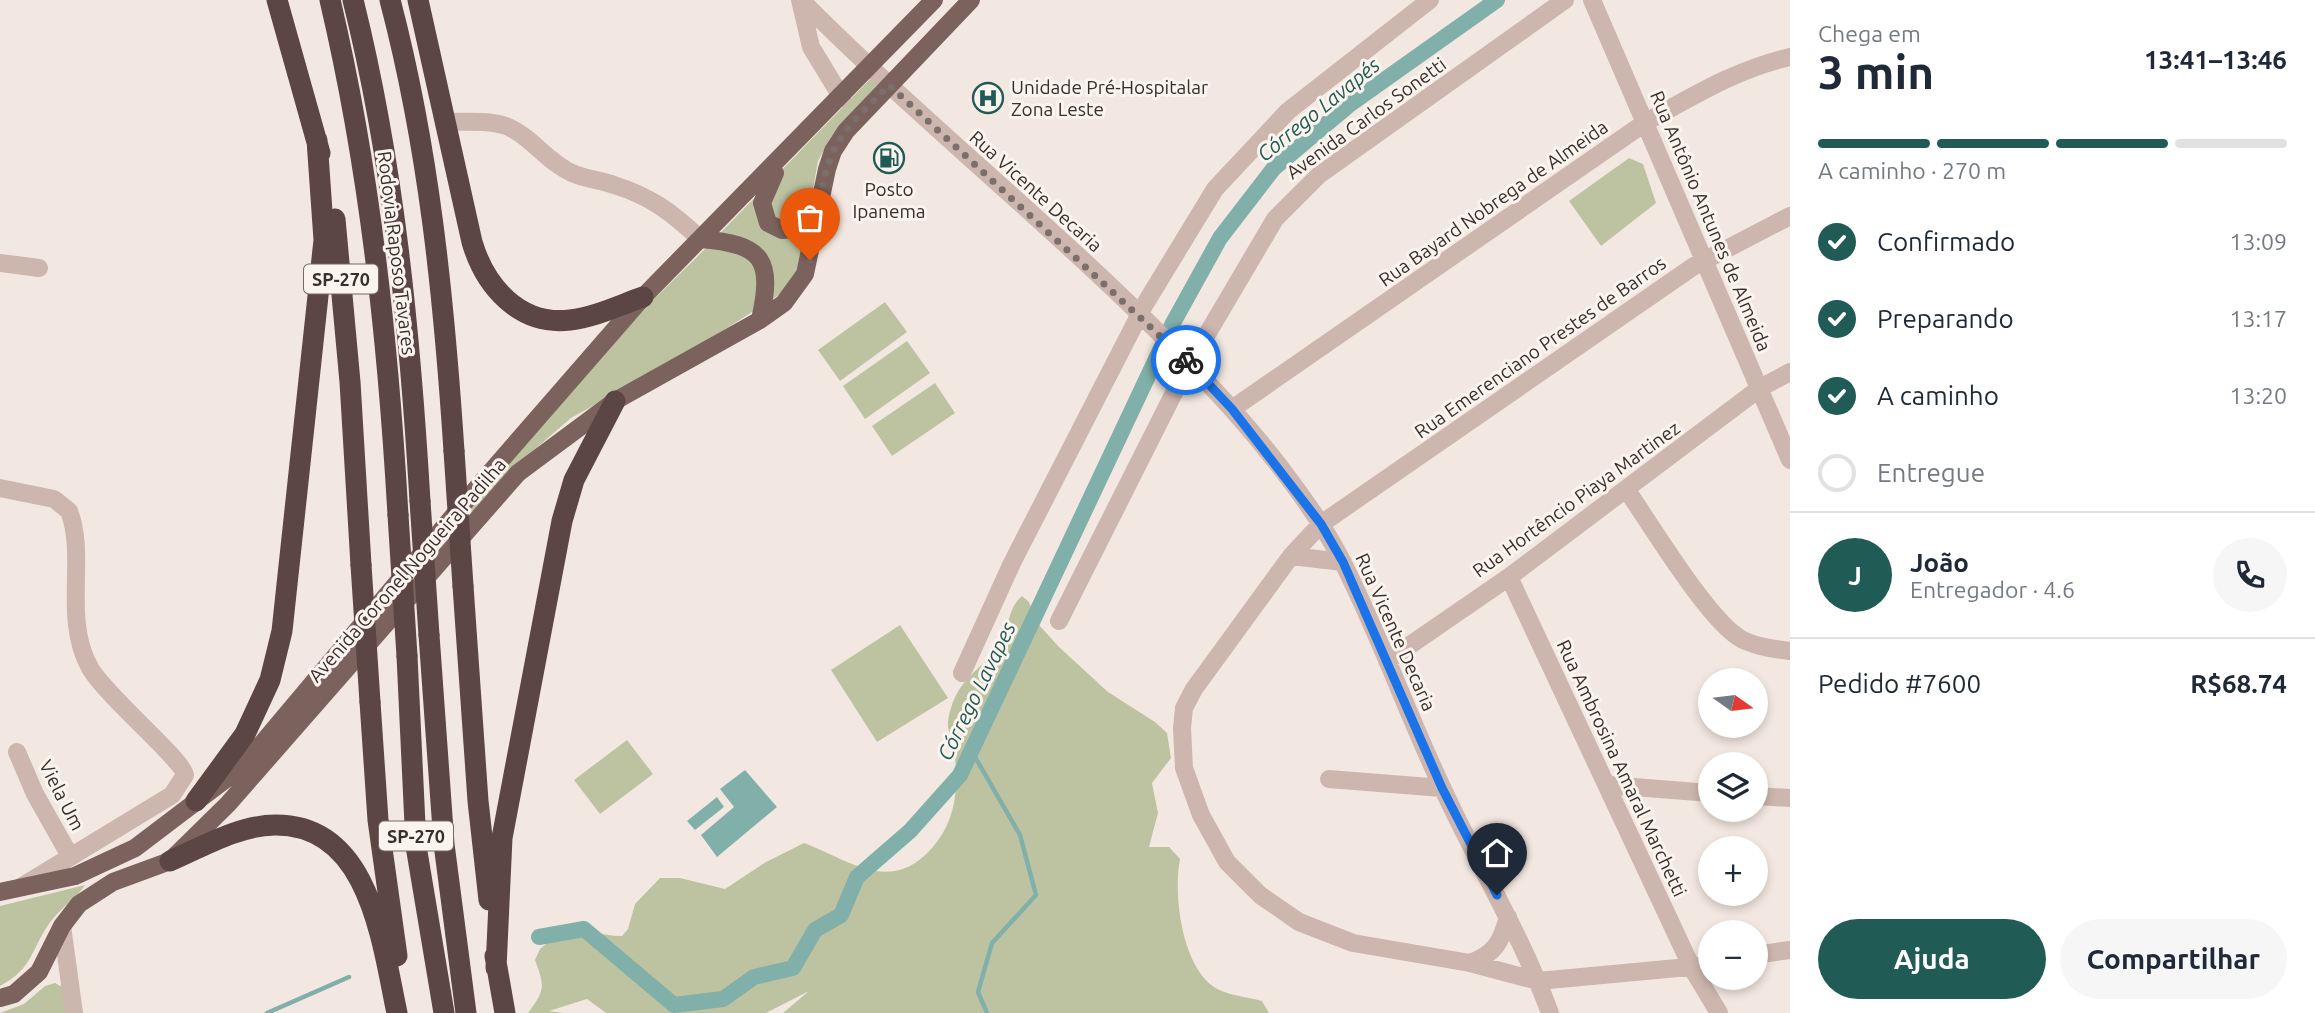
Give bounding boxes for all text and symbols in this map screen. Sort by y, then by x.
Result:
text: Chega em [1818,21,1921,46]
text: 13:41–13:46 [2144,45,2287,74]
text: 3 min [1818,46,1934,98]
water label: Córrego Lavapés [1252,52,1384,166]
street label: Avenida Carlos Sonetti [1282,53,1450,183]
place label: Unidade Pré-Hospitalar Zona Leste [1011,76,1208,120]
hospital icon: Unidade Pré-Hospitalar Zona Leste [971,81,1005,115]
street label: Rua Antônio Antunes de Almeida [1646,88,1776,354]
street label: Rua Bayard Nobrega de Almeida [1374,115,1612,291]
street label: Rua Vicente Decaria [965,126,1107,256]
fuel station icon: Posto Ipanema [872,141,906,175]
street label: Rodovia Raposo Tavares [374,150,420,356]
text: A caminho · 270 m [1818,158,2006,183]
place label: Posto Ipanema [852,178,926,222]
pin [780,188,840,260]
icon: bag [791,199,829,237]
icon: check [1818,223,1856,261]
text: Confirmado [1877,227,2015,256]
text: 13:09 [2229,229,2287,254]
street label: Rua Emerenciano Prestes de Barros [1410,251,1670,443]
road number: SP-270 [304,264,378,293]
icon: check [1818,300,1856,338]
text: Preparando [1877,304,2014,333]
text: 13:17 [2229,306,2287,331]
courier [1151,325,1221,395]
icon: bike [1167,341,1205,379]
icon: check [1818,377,1856,415]
text: A caminho [1877,381,1999,410]
text: 13:20 [2229,383,2287,408]
street label: Rua Hortêncio Piaya Martinez [1468,416,1684,582]
street label: Avenida Coronel Nogueira Padilha [304,454,510,686]
text: Entregue [1877,458,1985,487]
button: phone [2213,538,2287,612]
text: João [1910,548,1969,577]
street label: Rua Vicente Decaria [1351,550,1441,714]
text: J [1848,561,1862,590]
text: Entregador · 4.6 [1910,577,2075,602]
water label: Córrego Lavapes [932,618,1020,764]
street label: Rua Ambrosina Amaral Marchetti [1553,636,1691,900]
north arrow [1698,668,1768,738]
map controls [1698,668,1768,990]
text: Pedido #7600 [1818,669,1981,698]
text: R$68.74 [2190,669,2287,698]
button: layers [1698,752,1768,822]
street label: Viela Um [35,756,89,834]
road number: SP-270 [379,822,453,850]
pin [1467,823,1527,895]
icon: home [1478,834,1516,872]
button: + [1698,836,1768,906]
button: Ajuda [1818,919,2046,999]
button: Compartilhar [2060,919,2287,999]
button: − [1698,920,1768,990]

